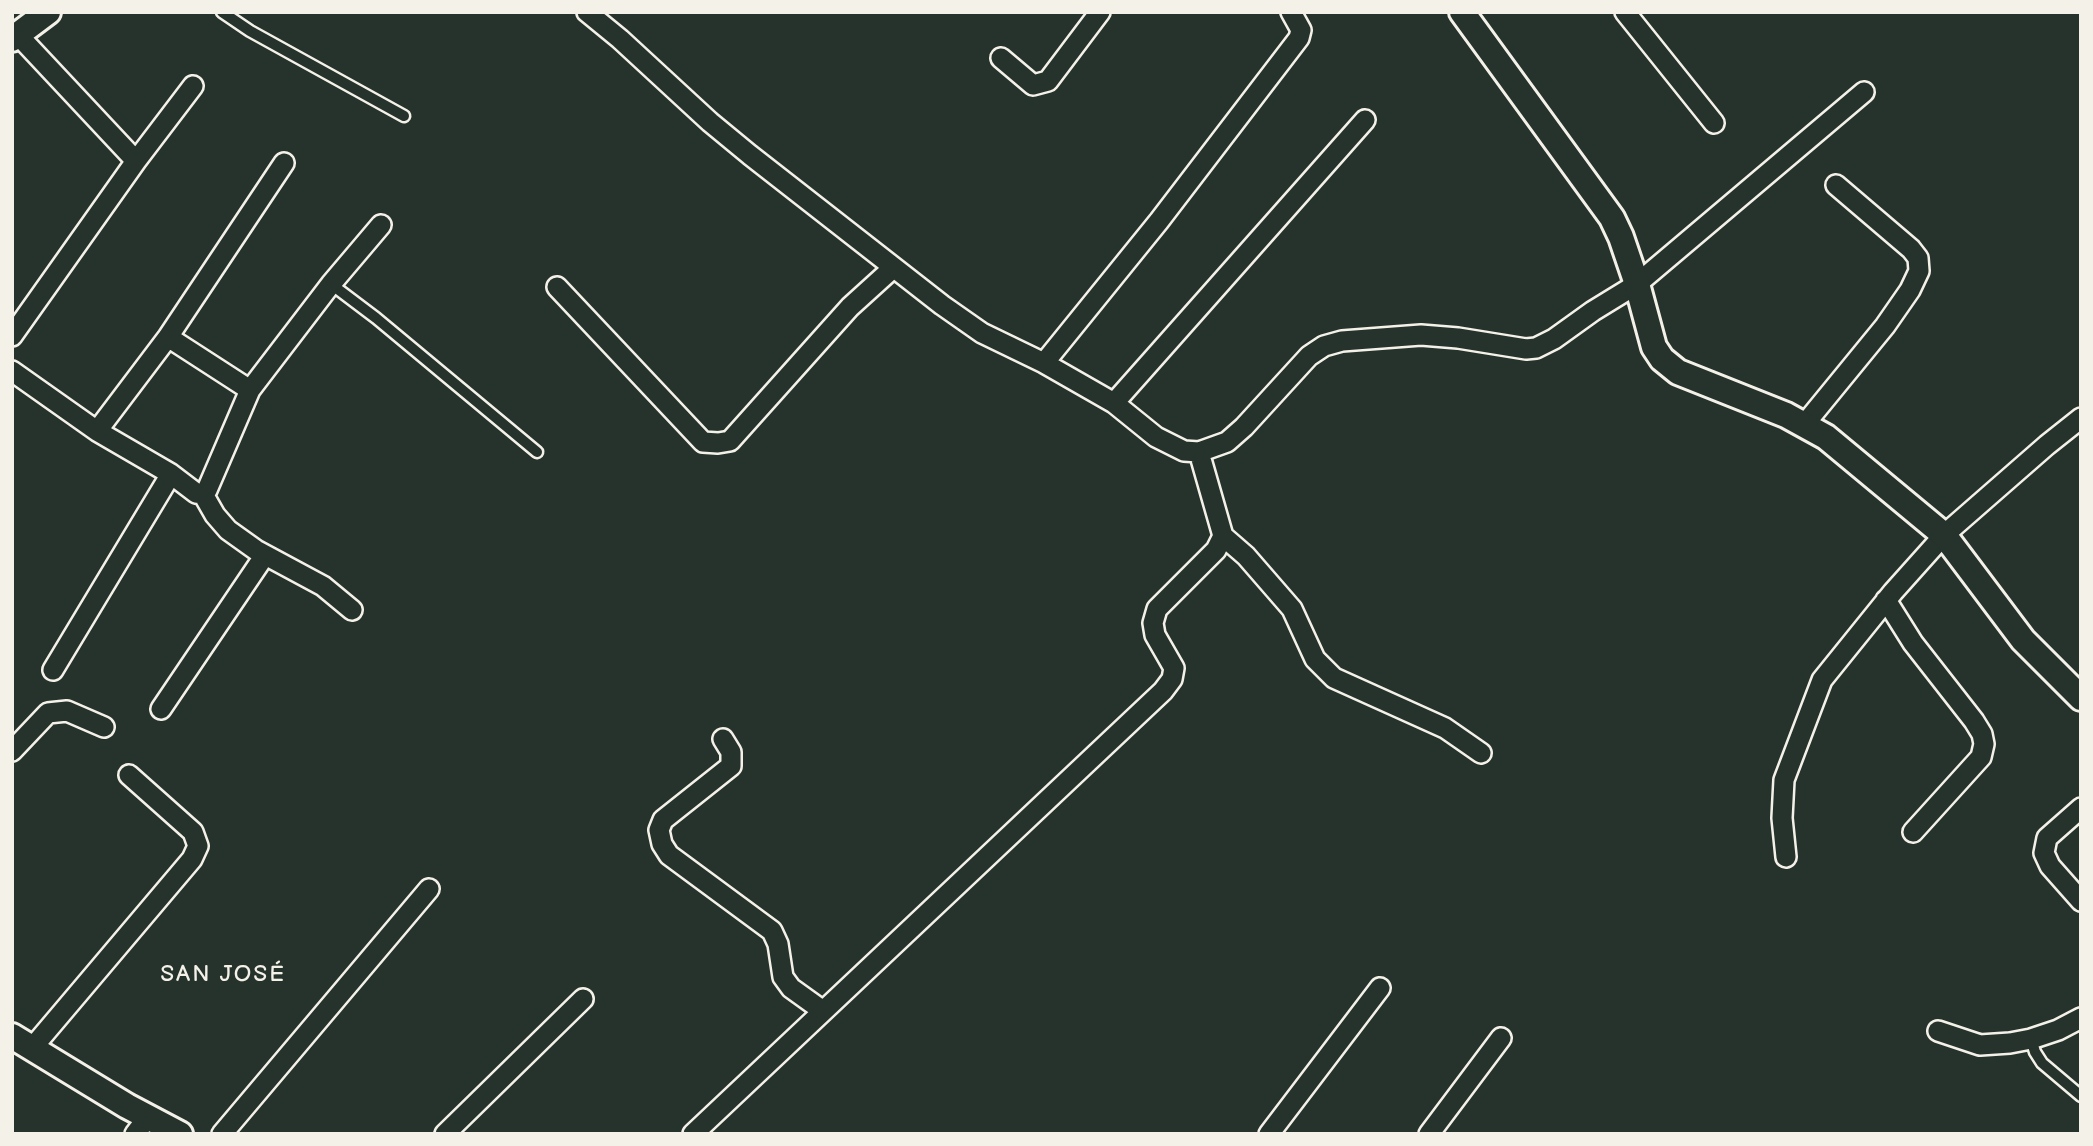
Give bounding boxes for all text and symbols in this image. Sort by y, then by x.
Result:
district label: SAN JOSÉ [161,961,285,989]

